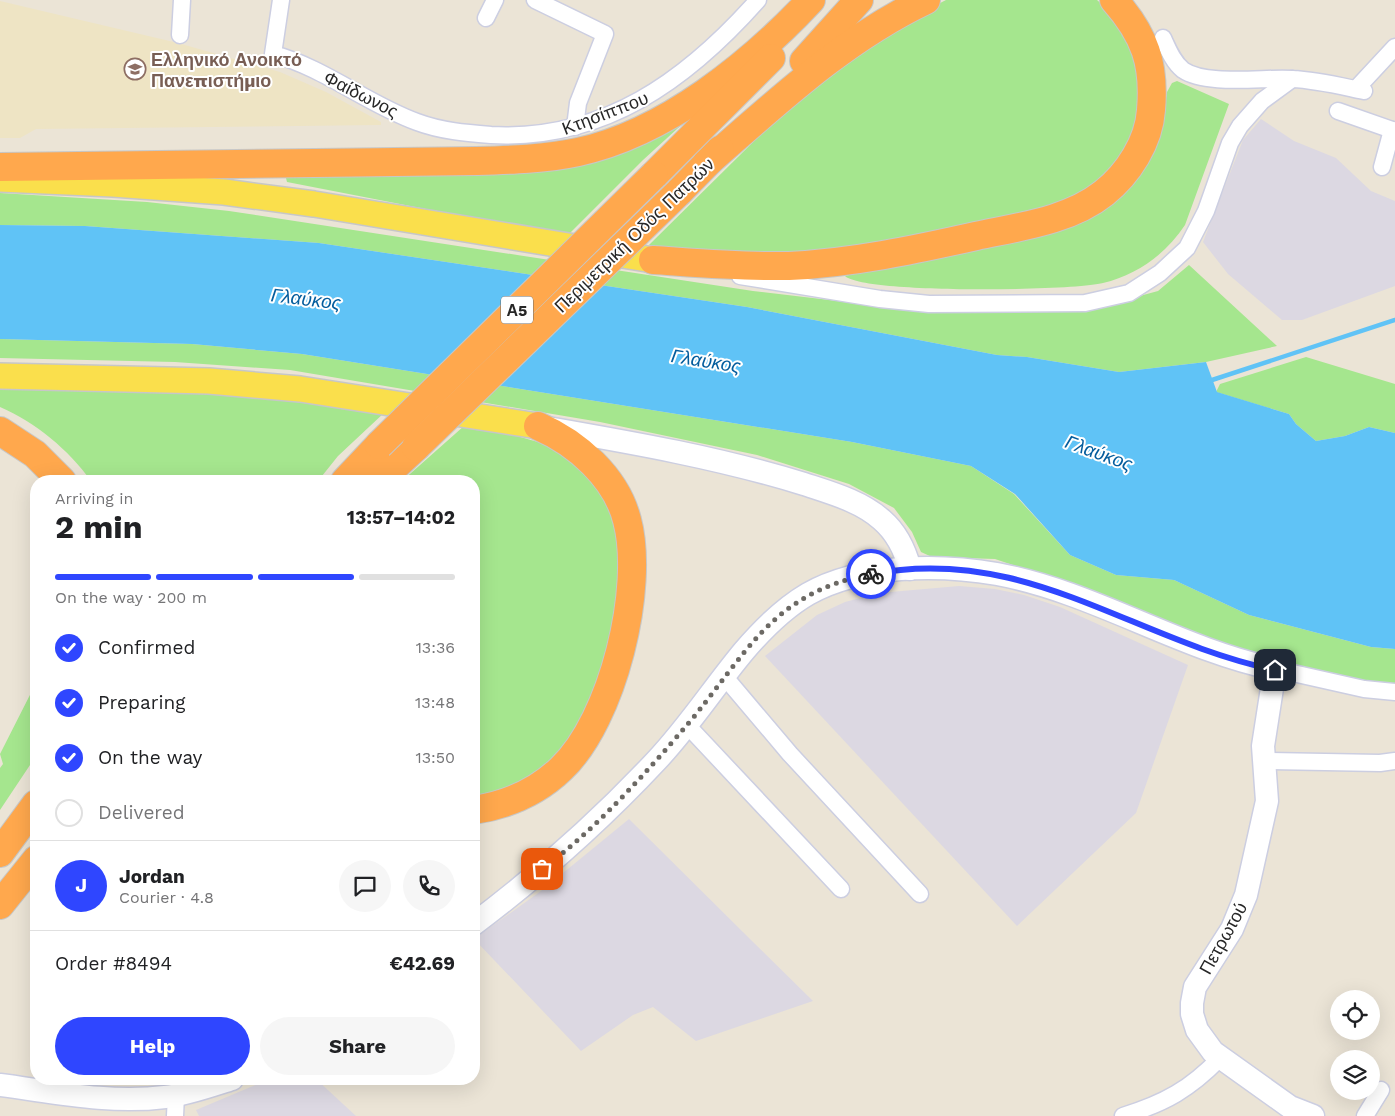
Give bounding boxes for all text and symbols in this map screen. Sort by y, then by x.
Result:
place label: Ελληνικό Ανοικτό Πανεπιστήμιο [151,49,302,91]
school or university icon: Ελληνικό Ανοικτό Πανεπιστήμιο [123,57,147,81]
street label: Φαίδωνος [320,66,402,122]
street label: Κτησίππου [559,87,651,139]
street label: Περιμετρική Οδός Πατρών [550,153,718,317]
water label: Γλαύκος [270,283,343,315]
road number: Α5 [501,296,533,324]
water label: Γλαύκος [669,344,743,378]
water label: Γλαύκος [1062,430,1137,476]
text: Arriving in [55,489,133,508]
text: 13:57–14:02 [347,506,455,529]
text: 2 min [55,508,143,546]
courier [846,549,896,599]
icon: bike [857,560,885,588]
text: On the way · 200 m [55,588,207,607]
icon: check [55,634,83,662]
text: Confirmed [98,636,195,659]
text: 13:36 [416,638,455,657]
pin [1254,649,1296,691]
icon: home [1261,656,1289,684]
icon: check [55,689,83,717]
text: Preparing [98,691,185,714]
text: 13:48 [415,693,455,712]
icon: check [55,744,83,772]
text: On the way [98,746,202,769]
text: 13:50 [415,748,455,767]
text: Delivered [98,801,185,824]
pin [521,848,563,890]
icon: bag [528,855,556,883]
button: chat [339,860,391,912]
button: phone [403,860,455,912]
text: Jordan [119,865,185,888]
text: J [75,874,87,897]
text: Courier · 4.8 [119,888,214,907]
street label: Πετρωτού [1195,898,1251,978]
text: Order #8494 [55,952,172,975]
text: €42.69 [389,952,455,975]
map controls [1330,990,1380,1100]
button: locate [1330,990,1380,1040]
button: Help [55,1017,250,1075]
button: Share [260,1017,455,1075]
button: layers [1330,1050,1380,1100]

